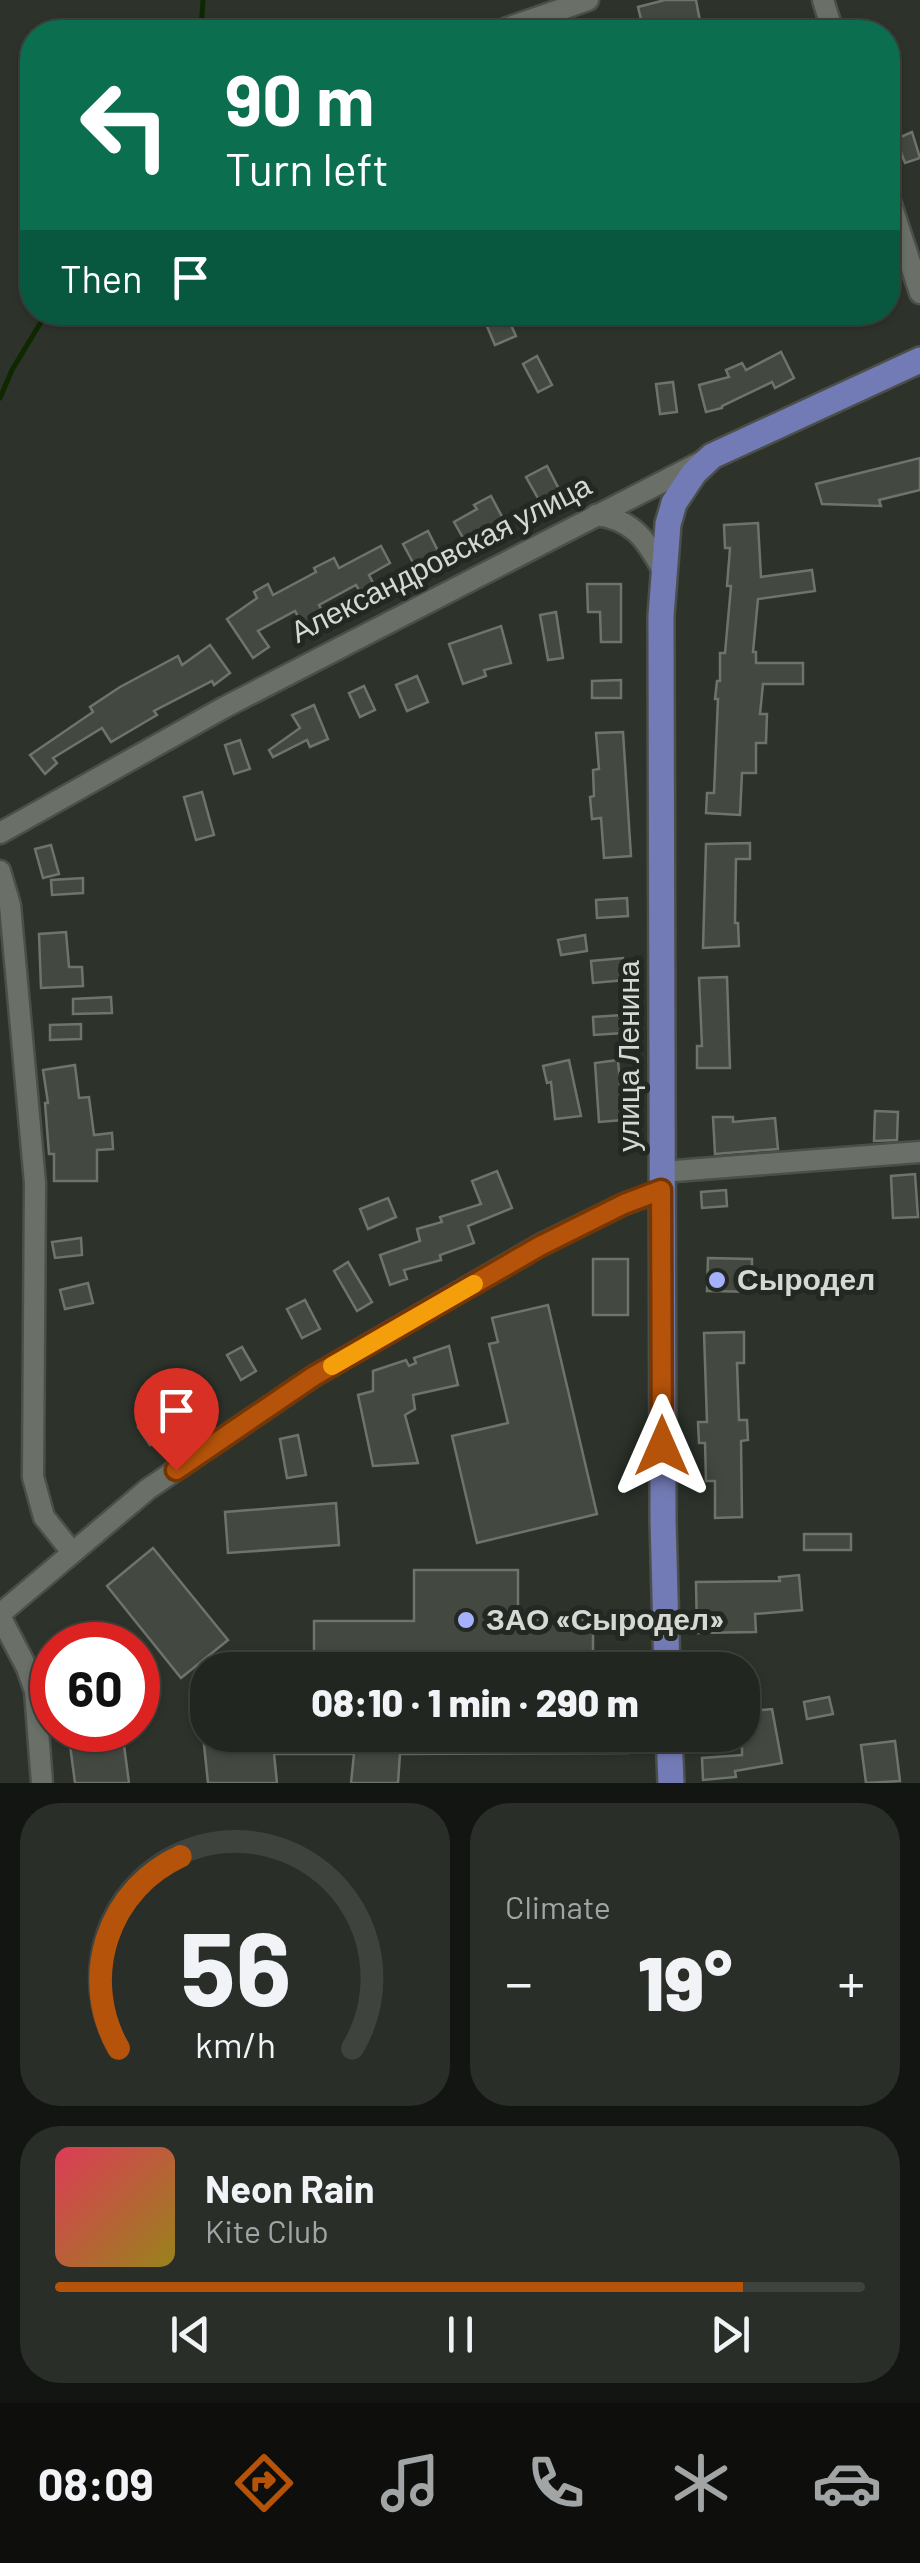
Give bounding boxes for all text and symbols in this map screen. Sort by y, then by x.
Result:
text: 90 m [225,56,375,140]
icon: left [60,60,190,190]
text: Turn left [225,141,389,195]
icon: arrive [163,250,218,305]
text: Then [60,255,143,301]
street label: Александровская улица [284,466,597,649]
street label: улица Ленина [609,960,645,1152]
place label: Сыродел [737,1260,875,1296]
marker: Сыродел [706,1269,728,1291]
pin [134,1368,219,1471]
icon: arrive [149,1383,204,1438]
position arrow [610,1394,714,1498]
place label: ЗАО «Сыродел» [486,1600,724,1636]
marker: ЗАО «Сыродел» [455,1609,477,1631]
speed limit sign: 60 [30,1622,160,1752]
text: 08:10 · 1 min · 290 m [311,1679,639,1725]
text: Climate [505,1887,611,1925]
text: 56 [179,1902,291,2027]
text: 19° [638,1936,732,2026]
text: − [505,1948,533,2014]
text: + [837,1948,865,2014]
text: km/h [195,2022,275,2065]
text: Neon Rain [205,2165,374,2211]
text: Kite Club [205,2211,329,2249]
icon: previous [163,2307,218,2362]
icon: pause [433,2307,488,2362]
icon: next [703,2307,758,2362]
icon: directions [229,2448,299,2518]
icon: music [375,2448,445,2518]
icon: phone [521,2448,591,2518]
icon: climate [666,2448,736,2518]
icon: car [812,2448,882,2518]
text: 08:09 [38,2456,154,2510]

